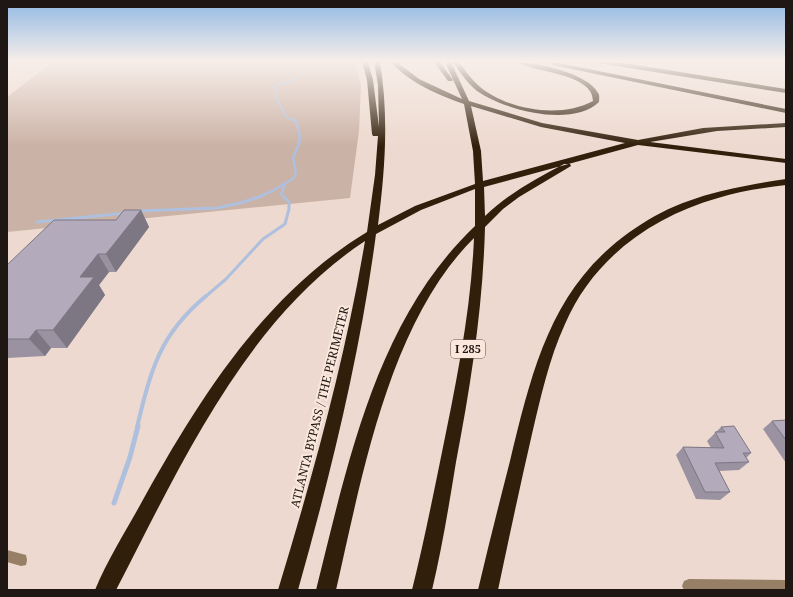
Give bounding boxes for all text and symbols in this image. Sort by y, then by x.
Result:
street label: ATLANTA BYPASS / THE PERIMETER [286,304,353,509]
road number: I 285 [451,340,485,358]

